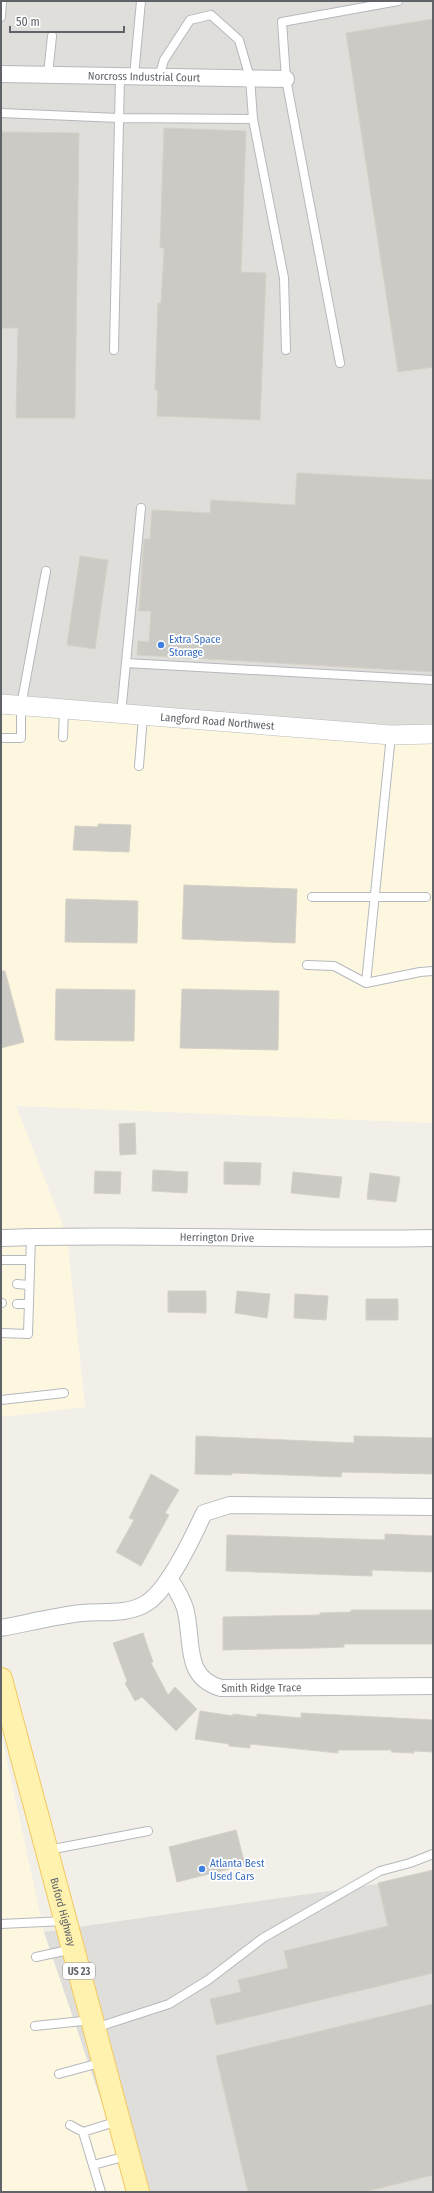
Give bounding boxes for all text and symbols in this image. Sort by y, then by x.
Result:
scale bar [10,8,124,34]
text: 50 m [16,15,40,29]
street label: Norcross Industrial Court [88,70,201,85]
place label: Extra Space Storage [169,633,221,659]
marker: Extra Space Storage [156,640,166,650]
street label: Langford Road Northwest [160,711,275,733]
street label: Herrington Drive [180,1231,254,1245]
street label: Smith Ridge Trace [221,1681,301,1695]
place label: Atlanta Best Used Cars [210,1857,265,1883]
marker: Atlanta Best Used Cars [197,1864,207,1874]
street label: Buford Highway [47,1876,78,1948]
road number: US 23 [63,1963,95,1979]

